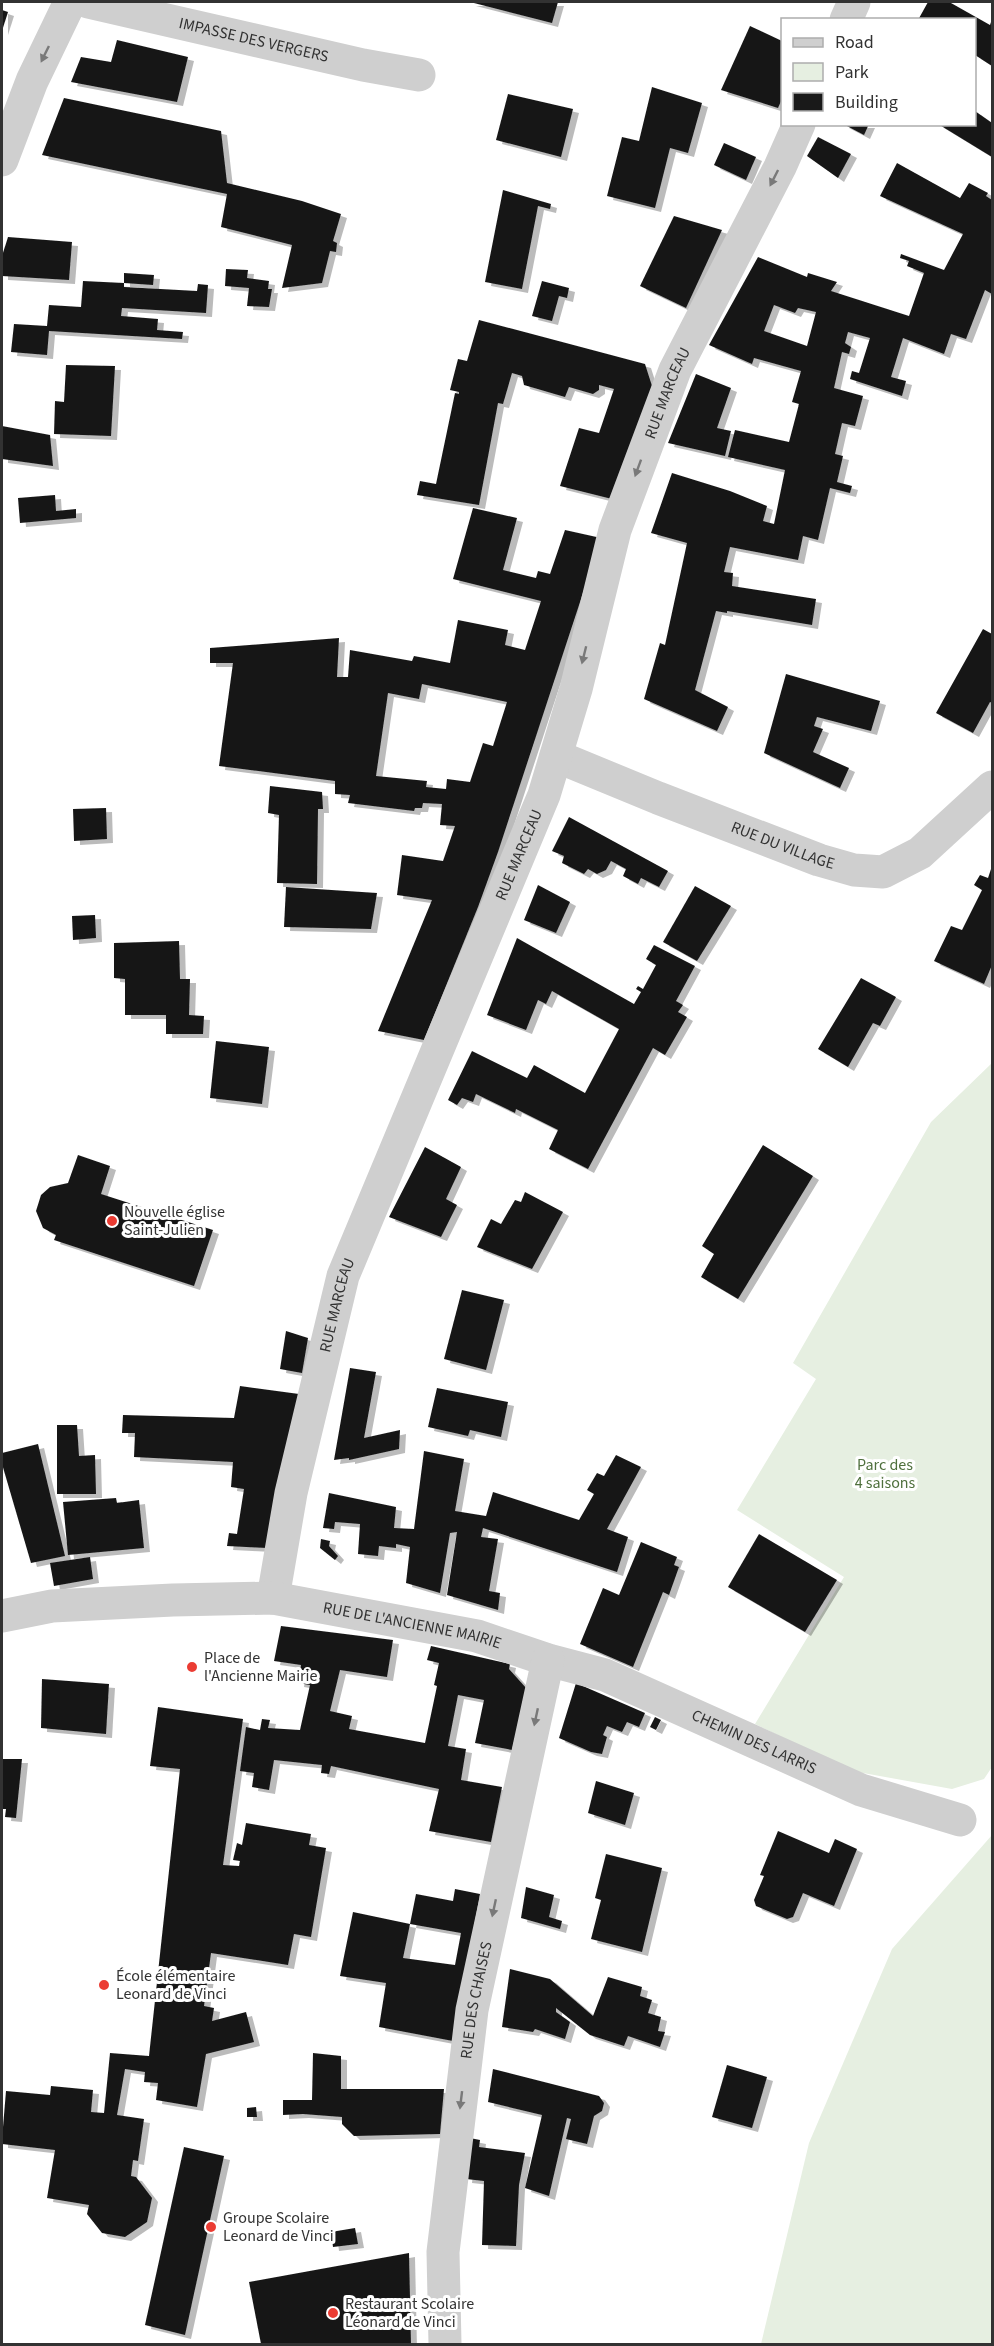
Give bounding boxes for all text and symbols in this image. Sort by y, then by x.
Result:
street label: IMPASSE DES VERGERS [177,12,331,68]
legend [781,18,976,126]
text: Road [835,30,874,55]
one-way arrow [40,46,49,63]
text: Park [835,60,869,85]
text: Building [835,90,898,115]
one-way arrow [770,169,779,186]
street label: RUE MARCEAU [639,344,696,442]
one-way arrow [633,459,643,477]
one-way arrow [579,646,589,664]
street label: RUE MARCEAU [490,806,548,904]
street label: RUE DU VILLAGE [728,816,837,875]
place label: Nouvelle église Saint-Julien [124,1201,225,1241]
marker: Nouvelle église Saint-Julien [105,1214,119,1228]
street label: RUE MARCEAU [314,1254,360,1355]
park label: Parc des 4 saisons [855,1454,916,1494]
street label: RUE DE L'ANCIENNE MAIRIE [321,1597,504,1654]
place label: Place de l'Ancienne Mairie [204,1647,318,1687]
marker: Place de l'Ancienne Mairie [185,1660,199,1674]
street label: CHEMIN DES LARRIS [688,1704,820,1780]
one-way arrow [531,1708,541,1727]
one-way arrow [489,1898,498,1917]
street label: RUE DES CHAISES [455,1939,498,2060]
place label: École élémentaire Leonard de Vinci [116,1965,235,2005]
marker: École élémentaire Leonard de Vinci [97,1978,111,1992]
one-way arrow [456,2090,466,2109]
place label: Groupe Scolaire Leonard de Vinci [223,2207,334,2247]
marker: Groupe Scolaire Leonard de Vinci [204,2220,218,2234]
place label: Restaurant Scolaire Léonard de Vinci [345,2293,474,2333]
marker: Restaurant Scolaire Léonard de Vinci [326,2306,340,2320]

